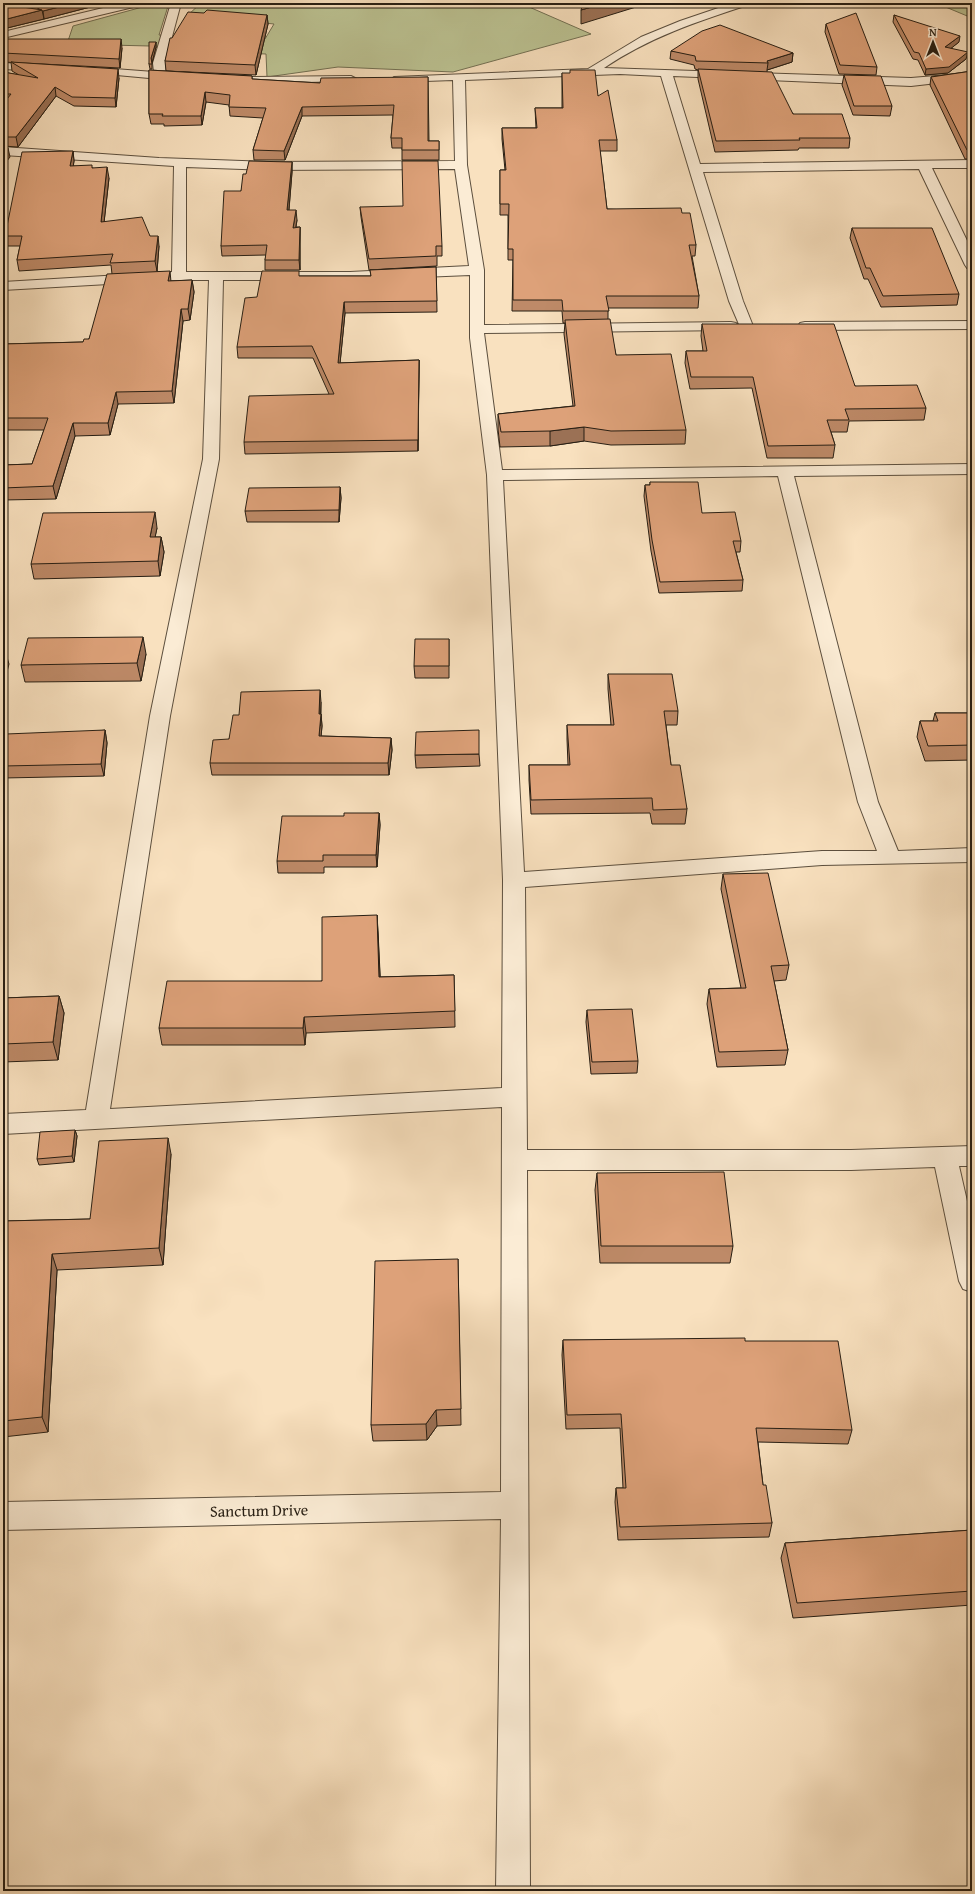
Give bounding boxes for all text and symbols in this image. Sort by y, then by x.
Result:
north arrow [913,22,953,62]
text: N [929,24,937,40]
street label: Sanctum Drive [210,1497,308,1523]

